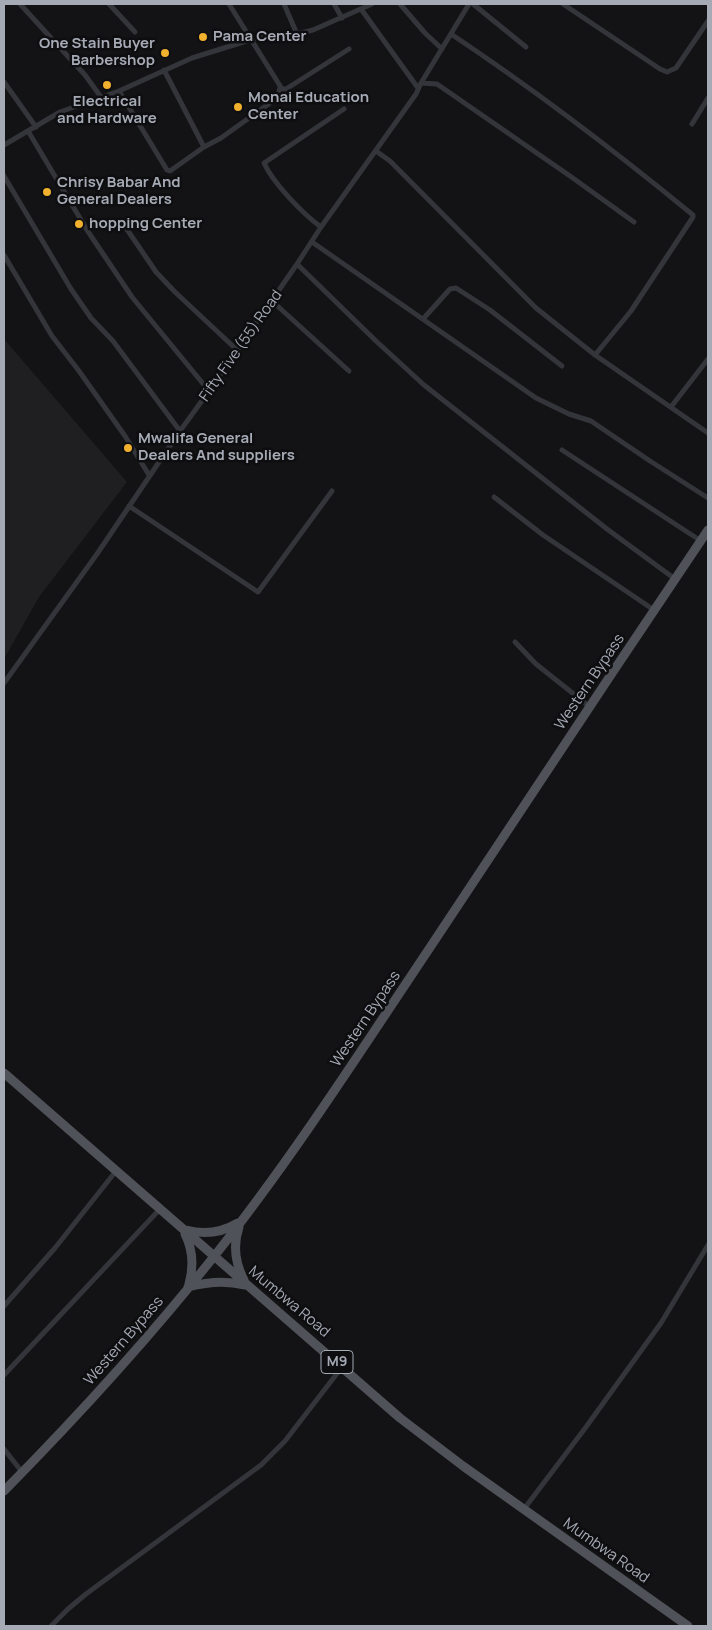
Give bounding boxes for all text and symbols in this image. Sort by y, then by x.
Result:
place label: Pama Center [213,28,307,46]
marker: Pama Center [197,31,209,43]
place label: One Stain Buyer Barbershop [39,35,155,70]
marker: One Stain Buyer Barbershop [159,47,171,59]
marker: Electrical and Hardware [101,79,113,91]
place label: Monai Education Center [248,89,369,124]
place label: Electrical and Hardware [57,93,157,128]
marker: Monai Education Center [232,101,244,113]
place label: Chrisy Babar And General Dealers [57,174,180,209]
marker: Chrisy Babar And General Dealers [41,186,53,198]
place label: hopping Center [89,215,202,233]
marker: hopping Center [73,218,85,230]
street label: Fifty Five (55) Road [196,287,286,405]
place label: Mwalifa General Dealers And suppliers [138,430,295,465]
marker: Mwalifa General Dealers And suppliers [122,442,134,454]
street label: Western Bypass [551,631,629,733]
street label: Western Bypass [327,968,405,1070]
street label: Mumbwa Road [245,1263,333,1341]
street label: Western Bypass [81,1293,167,1389]
road number: M9 [321,1350,353,1374]
street label: Mumbwa Road [560,1515,652,1587]

